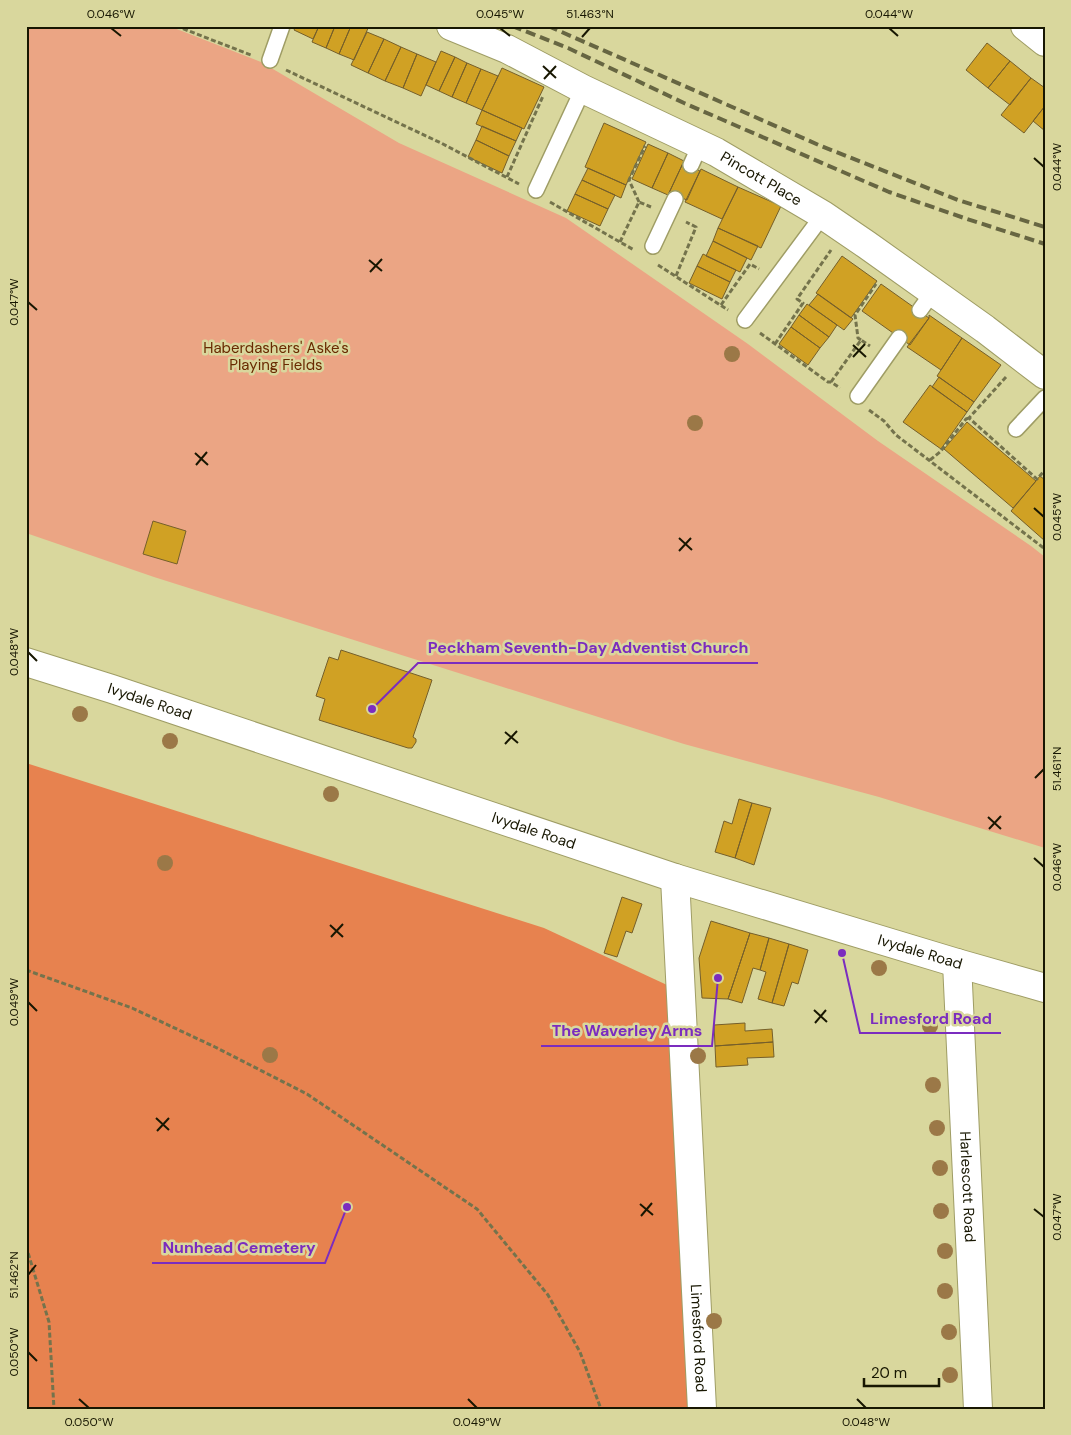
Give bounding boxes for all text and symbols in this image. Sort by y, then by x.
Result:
text: 0.046°W [87,6,136,22]
text: 0.045°W [476,6,524,22]
text: 51.463°N [566,6,614,22]
text: 0.044°W [865,6,913,22]
text: 0.044°W [1049,143,1065,191]
street label: Pincott Place [717,147,806,210]
text: 0.047°W [6,278,22,326]
park label: Haberdashers' Aske's Playing Fields [203,338,349,375]
text: 0.045°W [1049,493,1065,541]
text: 0.048°W [6,628,22,676]
callout: Peckham Seventh-Day Adventist Church [418,632,758,663]
text: Peckham Seventh-Day Adventist Church [428,637,748,658]
street label: Ivydale Road [105,678,194,725]
text: 51.461°N [1049,747,1065,791]
street label: Ivydale Road [489,807,578,854]
text: 0.046°W [1049,842,1065,891]
street label: Ivydale Road [875,930,965,974]
text: 0.049°W [6,977,22,1026]
callout: Limesford Road [860,1002,1001,1033]
text: Limesford Road [870,1008,992,1029]
callout: The Waverley Arms [541,1015,712,1046]
text: The Waverley Arms [552,1020,702,1041]
street label: Harlescott Road [955,1131,980,1243]
text: 0.047°W [1049,1193,1065,1241]
callout: Nunhead Cemetery [152,1232,325,1263]
text: Nunhead Cemetery [162,1237,316,1258]
text: 51.462°N [6,1251,22,1299]
street label: Limesford Road [686,1284,711,1393]
text: 0.050°W [6,1327,22,1377]
scale bar [864,1355,938,1387]
text: 20 m [871,1363,907,1383]
text: 0.050°W [64,1414,114,1430]
text: 0.049°W [453,1414,502,1430]
text: 0.048°W [842,1414,890,1430]

